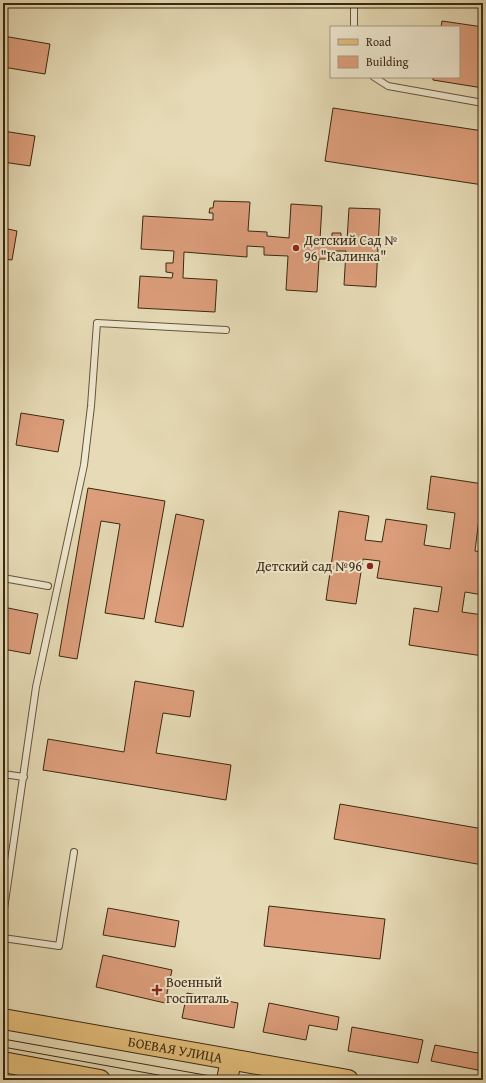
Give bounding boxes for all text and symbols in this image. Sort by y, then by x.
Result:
legend [330,26,460,78]
text: Road [366,33,392,50]
text: Building [366,53,409,70]
place label: Детский Сад № 96 "Калинка" [303,230,398,266]
marker: Детский Сад № 96 "Калинка" [291,243,301,253]
place label: Детский сад №96 [255,556,362,576]
marker: Детский сад №96 [365,561,375,571]
place label: Военный госпиталь [166,972,230,1008]
marker: Военный госпиталь [151,984,163,996]
street label: БОЕВАЯ УЛИЦА [126,1031,225,1068]

